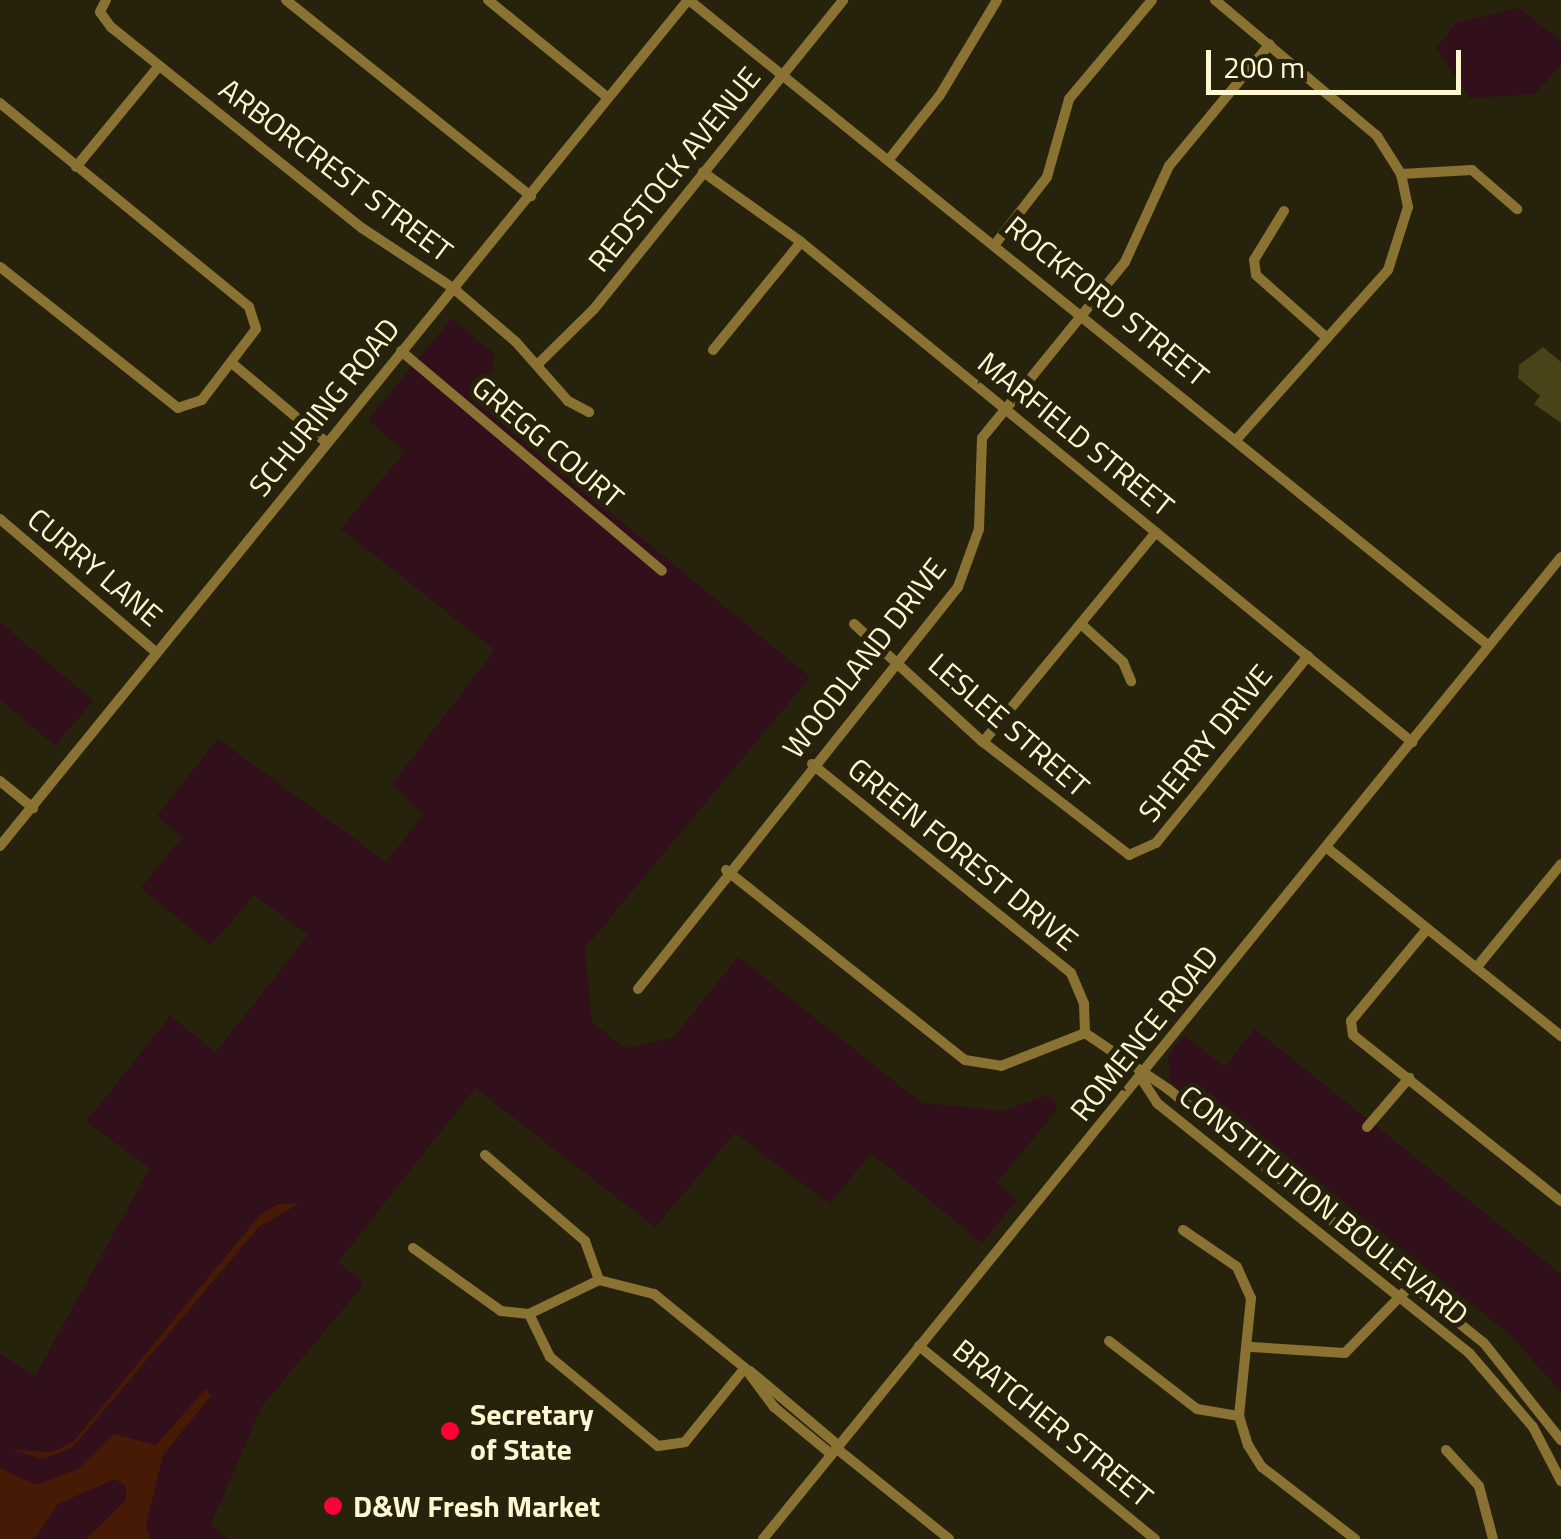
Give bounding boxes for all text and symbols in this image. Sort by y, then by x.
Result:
scale bar [1211,30,1466,92]
text: 200 m [1223,44,1305,90]
street label: REDSTOCK AVENUE [580,59,768,279]
street label: ARBORCREST STREET [212,71,460,269]
street label: ROCKFORD STREET [998,208,1216,394]
street label: SCHURING ROAD [241,311,407,503]
street label: MARFIELD STREET [971,344,1181,524]
street label: GREGG COURT [465,368,631,516]
street label: CURRY LANE [21,501,169,633]
street label: WOODLAND DRIVE [775,551,953,765]
street label: LESLEE STREET [921,646,1097,804]
street label: SHERRY DRIVE [1131,657,1279,829]
street label: GREEN FOREST DRIVE [841,750,1085,958]
street label: ROMENCE ROAD [1062,938,1226,1128]
street label: CONSTITUTION BOULEVARD [1172,1077,1476,1333]
street label: BRATCHER STREET [946,1332,1160,1514]
place label: Secretary of State [470,1396,594,1466]
marker: Secretary of State [439,1420,461,1442]
place label: D&W Fresh Market [353,1488,600,1524]
marker: D&W Fresh Market [322,1495,344,1517]

